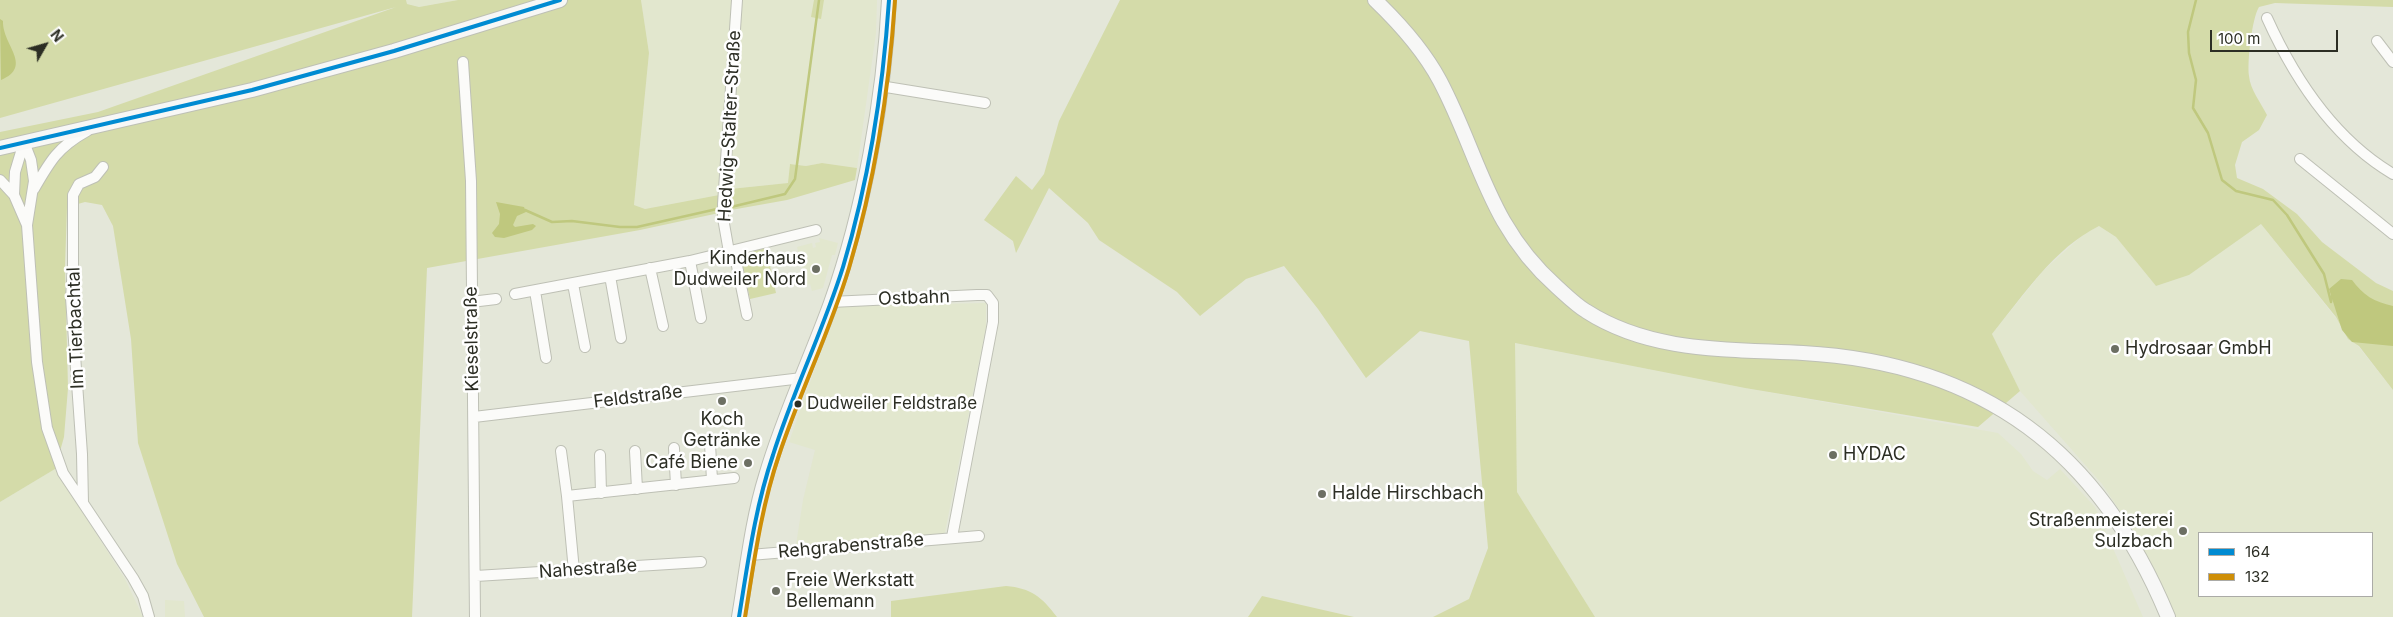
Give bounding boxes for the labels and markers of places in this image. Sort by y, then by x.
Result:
place label: Kinderhaus Dudweiler Nord [674,248,806,290]
marker: Kinderhaus Dudweiler Nord [810,263,822,275]
place label: Hydrosaar GmbH [2125,338,2272,360]
marker: Hydrosaar GmbH [2109,343,2121,355]
place label: Dudweiler Feldstraße [807,394,977,414]
marker: Koch Getränke [716,395,728,407]
marker: Dudweiler Feldstraße [793,399,803,409]
place label: Koch Getränke [683,409,761,452]
place label: HYDAC [1843,444,1906,466]
marker: HYDAC [1827,449,1839,461]
place label: Café Biene [645,452,738,474]
marker: Café Biene [742,457,754,469]
place label: Halde Hirschbach [1332,483,1484,505]
marker: Halde Hirschbach [1316,488,1328,500]
place label: Straßenmeisterei Sulzbach [2029,510,2173,552]
marker: Straßenmeisterei Sulzbach [2177,525,2189,537]
place label: Freie Werkstatt Bellemann [786,570,914,612]
marker: Freie Werkstatt Bellemann [770,585,782,597]

